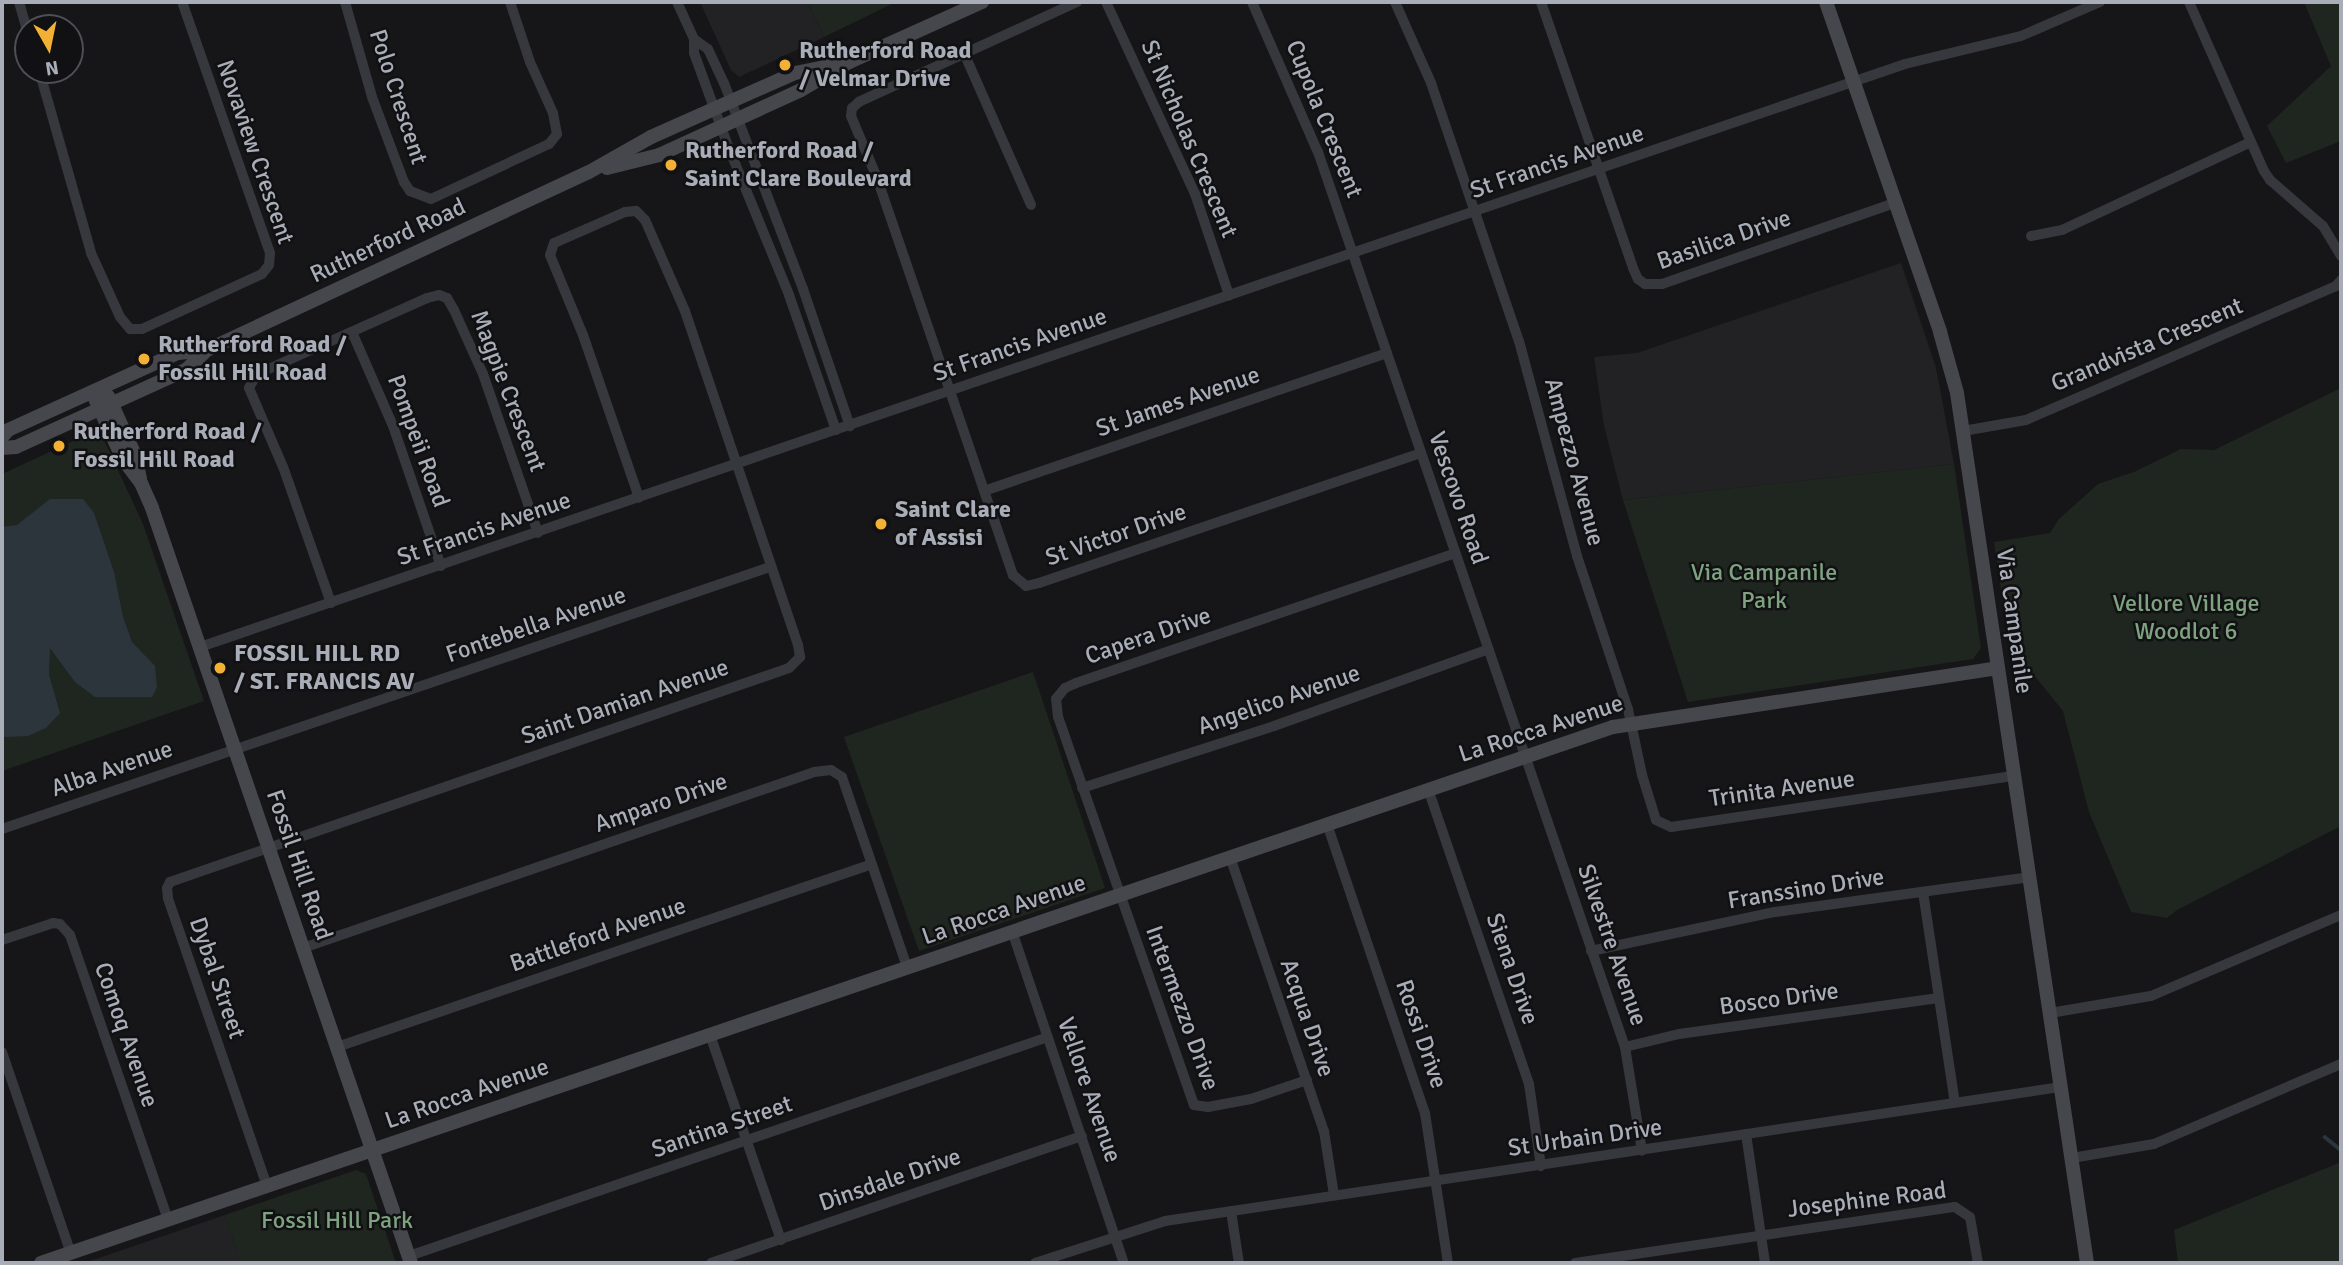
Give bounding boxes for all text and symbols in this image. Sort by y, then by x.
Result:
north arrow [14,14,84,84]
street label: Polo Crescent [363,26,433,168]
street label: St Nicholas Crescent [1134,36,1244,242]
street label: Cupola Crescent [1279,36,1369,202]
place label: Rutherford Road / Velmar Drive [799,37,971,93]
text: N [44,55,60,81]
street label: Novaview Crescent [210,56,300,248]
marker: Rutherford Road / Velmar Drive [777,57,793,73]
street label: St Francis Avenue [1466,119,1648,205]
place label: Rutherford Road / Saint Clare Boulevard [685,137,912,193]
marker: Rutherford Road / Saint Clare Boulevard [663,157,679,173]
street label: Rutherford Road [306,192,470,290]
street label: Basilica Drive [1653,204,1795,276]
street label: Grandvista Crescent [2047,292,2247,398]
street label: St Francis Avenue [929,302,1111,388]
street label: Magpie Crescent [464,306,552,476]
place label: Rutherford Road / Fossill Hill Road [158,331,347,387]
marker: Rutherford Road / Fossill Hill Road [136,351,152,367]
street label: St James Avenue [1092,360,1264,444]
street label: Pompeii Road [381,371,455,511]
street label: Ampezzo Avenue [1538,375,1610,549]
place label: Rutherford Road / Fossil Hill Road [73,418,262,474]
street label: Vescovo Road [1422,428,1494,568]
marker: Rutherford Road / Fossil Hill Road [51,438,67,454]
street label: St Francis Avenue [393,486,575,572]
place label: Saint Clare of Assisi [895,496,1011,552]
street label: St Victor Drive [1042,497,1190,573]
marker: Saint Clare of Assisi [873,516,889,532]
street label: Via Campanile [1990,546,2038,696]
park label: Via Campanile Park [1691,559,1837,615]
street label: Fontebella Avenue [442,581,630,669]
park label: Vellore Village Woodlot 6 [2112,590,2260,646]
street label: Capera Drive [1081,601,1215,671]
place label: FOSSIL HILL RD / ST. FRANCIS AV [234,640,415,696]
street label: Saint Damian Avenue [517,653,733,751]
street label: Angelico Avenue [1194,659,1364,741]
marker: FOSSIL HILL RD / ST. FRANCIS AV [212,660,228,676]
street label: La Rocca Avenue [1455,689,1627,769]
street label: Alba Avenue [47,735,177,803]
street label: Trinita Avenue [1707,765,1857,813]
street label: Amparo Drive [591,767,731,839]
street label: Fossil Hill Road [260,786,338,944]
street label: Silvestre Avenue [1571,860,1653,1030]
street label: Franssino Drive [1726,862,1886,916]
street label: La Rocca Avenue [918,868,1090,952]
street label: Battleford Avenue [506,891,690,979]
street label: Siena Drive [1479,909,1545,1029]
street label: Dybal Street [183,914,251,1042]
street label: Intermezzo Drive [1139,922,1225,1094]
street label: Acqua Drive [1273,955,1341,1081]
street label: Comoq Avenue [88,959,164,1111]
street label: Rossi Drive [1389,976,1453,1092]
street label: Bosco Drive [1718,976,1840,1022]
street label: Vellore Avenue [1051,1014,1127,1166]
street label: La Rocca Avenue [381,1052,553,1136]
street label: Santina Street [648,1089,796,1165]
street label: St Urbain Drive [1506,1113,1664,1163]
street label: Dinsdale Drive [815,1142,965,1218]
street label: Josephine Road [1786,1176,1948,1224]
park label: Fossil Hill Park [261,1207,413,1235]

